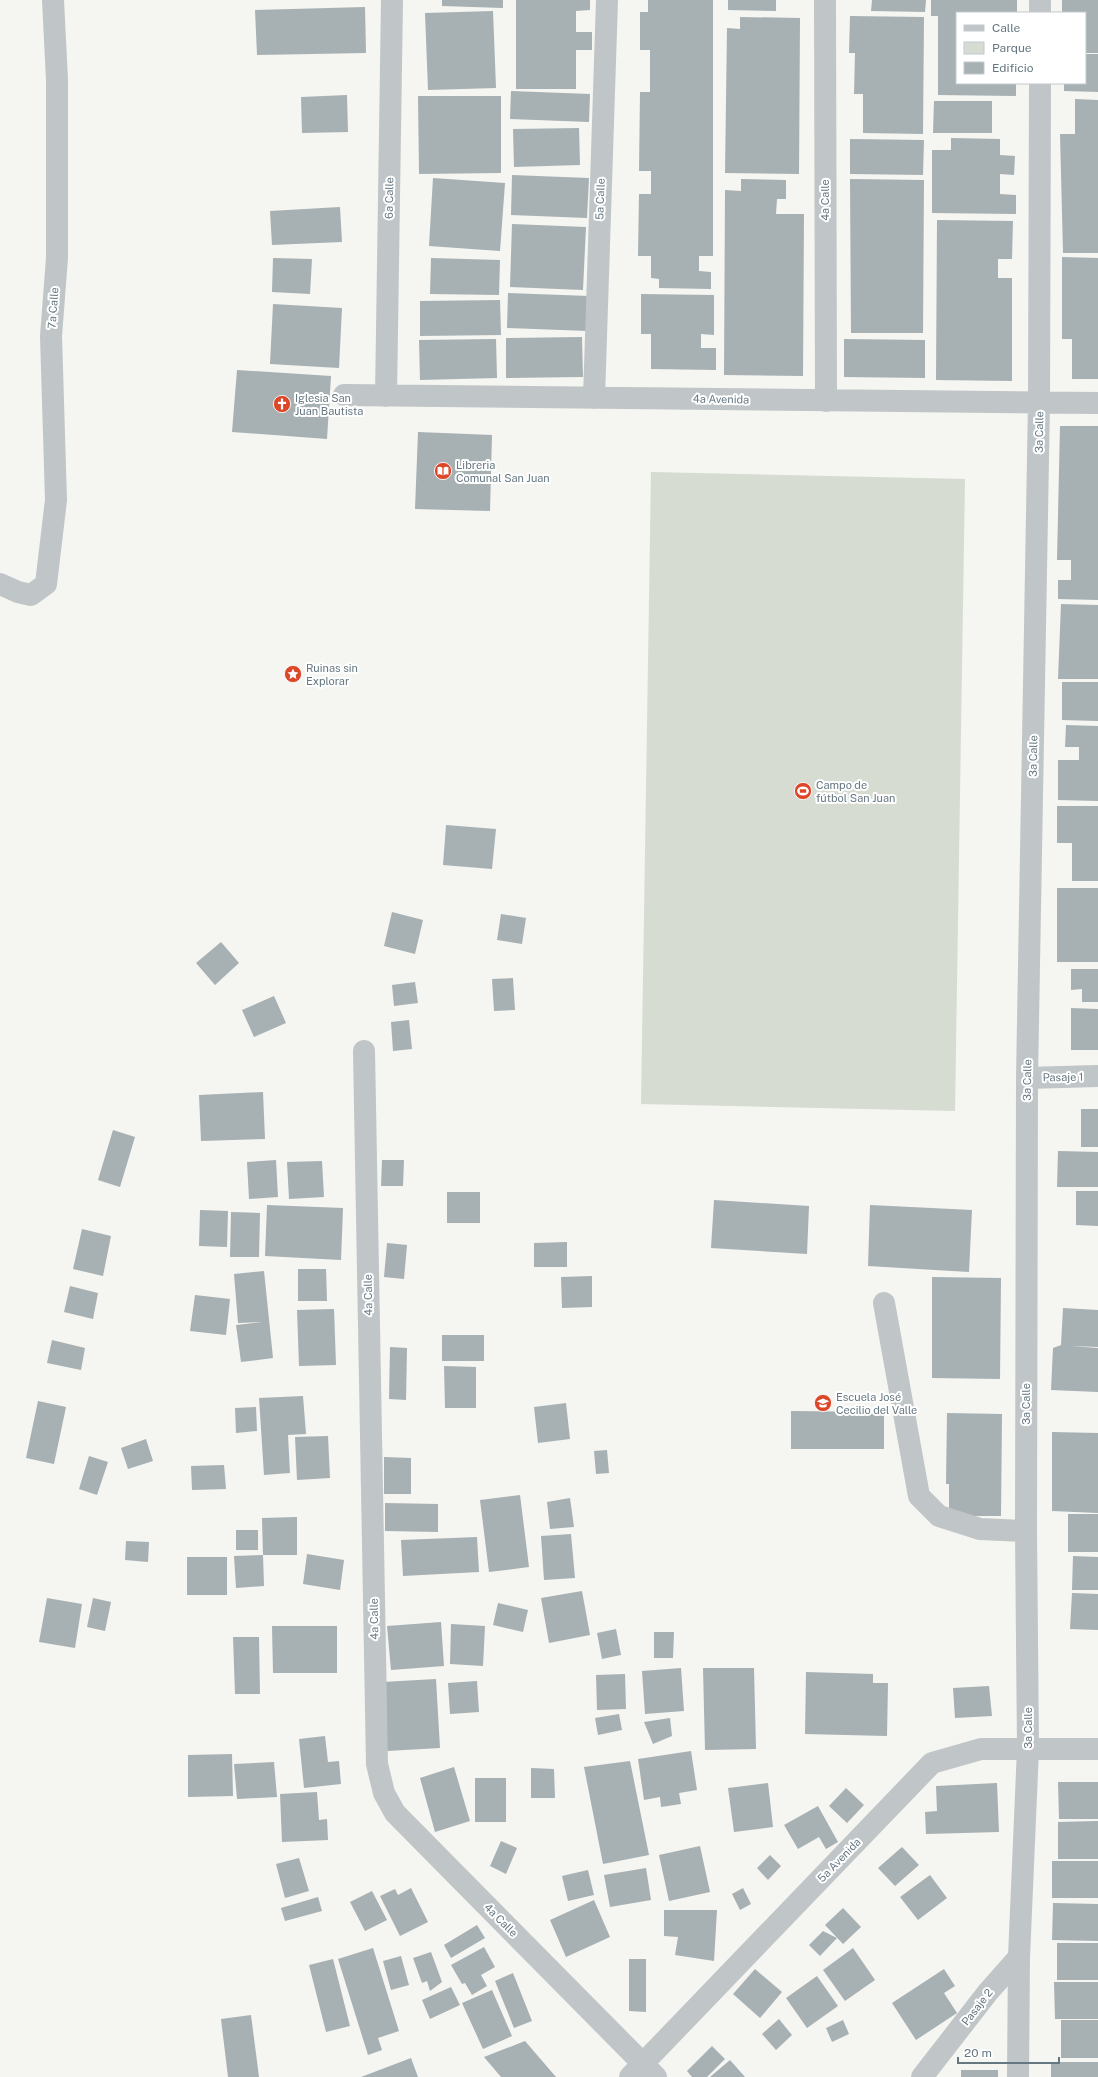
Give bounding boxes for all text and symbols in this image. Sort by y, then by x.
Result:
legend [956,12,1086,84]
text: Calle [992,21,1021,35]
text: Parque [992,41,1032,55]
text: Edificio [992,61,1034,75]
street label: 6a Calle [383,177,395,219]
street label: 5a Calle [593,178,607,220]
street label: 4a Calle [819,179,831,221]
street label: 7a Calle [46,287,60,329]
place label: Iglesia San Juan Bautista [295,392,363,417]
street label: 4a Avenida [693,393,749,405]
church icon: Iglesia San Juan Bautista [272,394,292,414]
street label: 3a Calle [1033,411,1045,453]
place label: Libreria Comunal San Juan [456,459,550,484]
library icon: Libreria Comunal San Juan [433,461,453,481]
place label: Ruinas sin Explorar [306,662,358,687]
place icon: Ruinas sin Explorar [283,664,303,684]
street label: 3a Calle [1027,735,1039,777]
place label: Campo de fútbol San Juan [816,779,895,804]
sports icon: Campo de fútbol San Juan [793,781,813,801]
street label: 3a Calle [1021,1059,1033,1101]
street label: Pasaje 1 [1042,1071,1084,1083]
street label: 4a Calle [362,1274,374,1316]
street label: 3a Calle [1020,1383,1032,1425]
place label: Escuela José Cecilio del Valle [836,1391,917,1416]
school or university icon: Escuela José Cecilio del Valle [813,1393,833,1413]
street label: 4a Calle [368,1598,380,1640]
street label: 3a Calle [1022,1707,1034,1749]
street label: 5a Avenida [815,1836,863,1884]
street label: 4a Calle [482,1901,520,1939]
street label: Pasaje 2 [959,1986,995,2028]
scale bar [958,2039,1059,2065]
text: 20 m [964,2046,992,2060]

